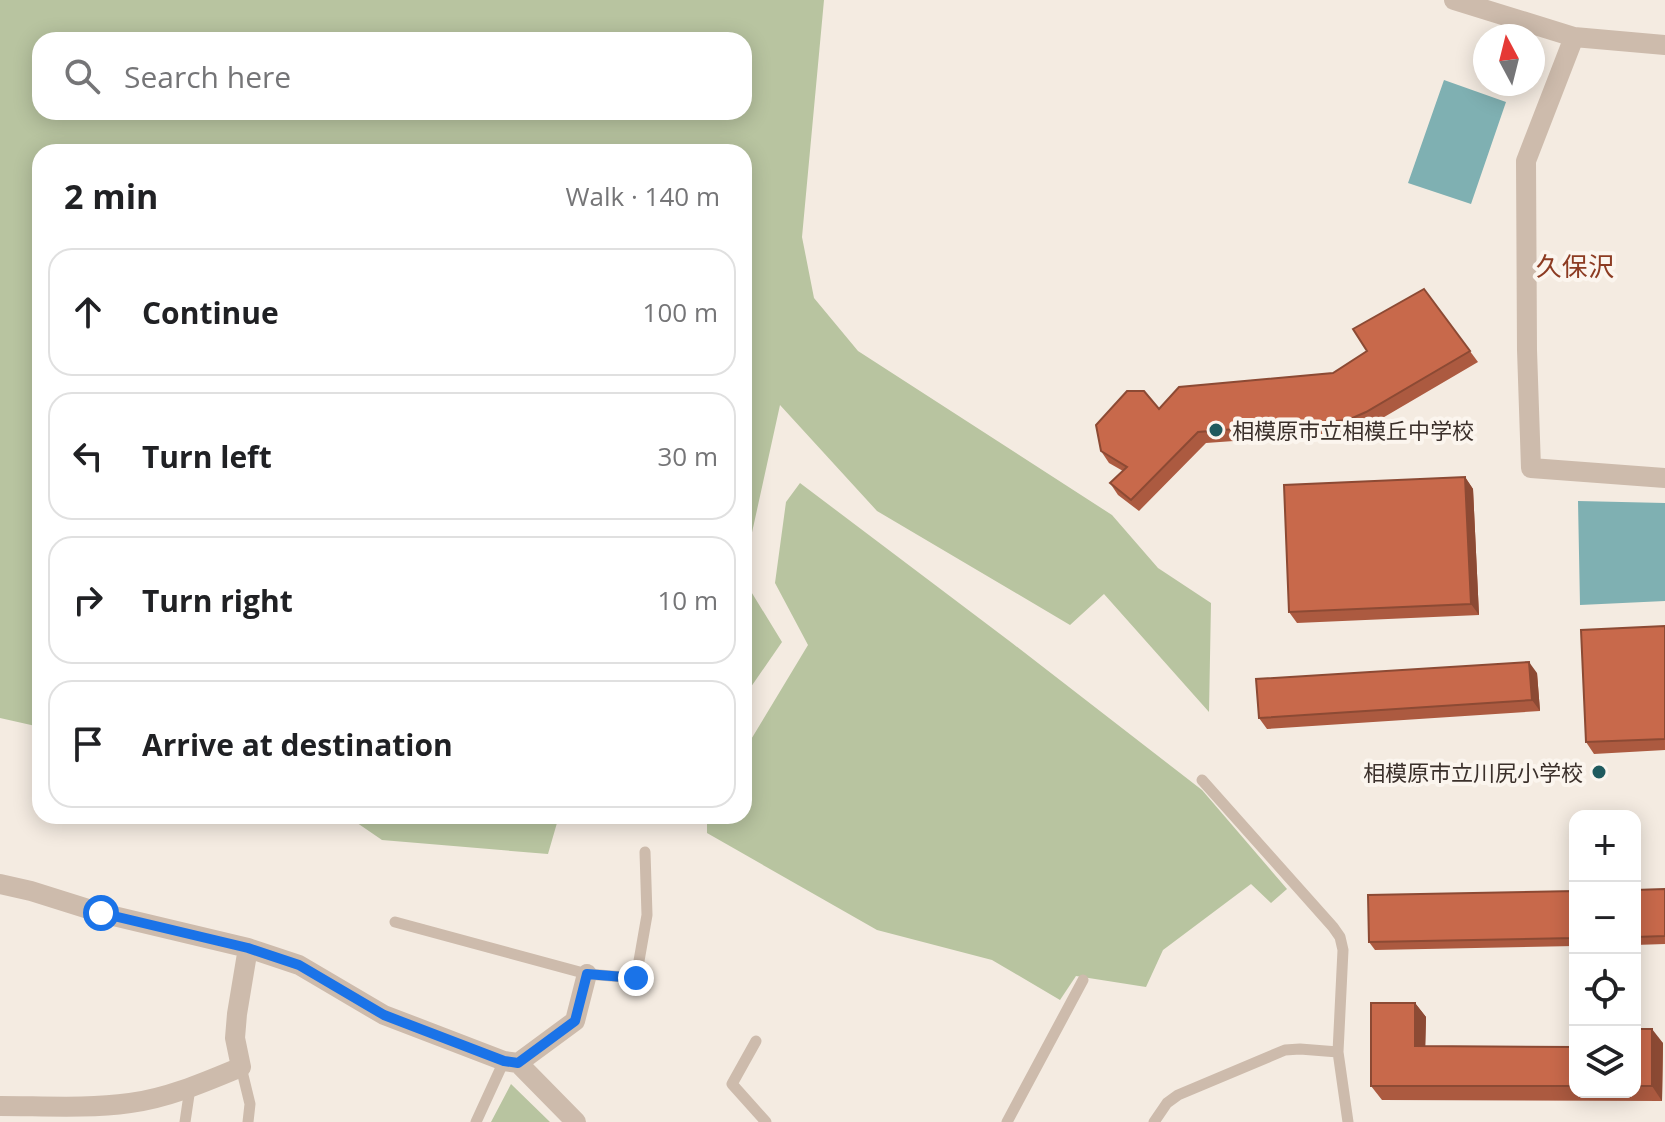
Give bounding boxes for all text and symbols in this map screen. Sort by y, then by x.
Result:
north arrow [1473,24,1545,96]
search box [32,32,752,120]
icon: search [60,54,104,98]
text: Search here [124,56,291,97]
text: 2 min [64,173,158,219]
text: Walk · 140 m [566,178,720,214]
district label: 久保沢 [1536,248,1614,284]
icon: ahead [66,290,110,334]
text: Continue [142,292,279,333]
text: 100 m [643,294,718,330]
place label: 相模原市立相模丘中学校 [1232,415,1474,445]
marker: 相模原市立相模丘中学校 [1207,421,1225,439]
icon: left [66,434,110,478]
text: Turn left [142,436,272,477]
text: 30 m [657,438,718,474]
icon: right [66,578,110,622]
text: Turn right [142,580,293,621]
text: 10 m [657,582,718,618]
icon: arrive [66,722,110,766]
text: Arrive at destination [142,724,453,765]
place label: 相模原市立川尻小学校 [1363,757,1583,787]
marker: 相模原市立川尻小学校 [1590,763,1608,781]
map controls [1569,810,1641,1098]
button: + [1569,810,1641,882]
button: − [1569,882,1641,954]
route start [83,895,119,931]
button: locate [1569,954,1641,1026]
route end [618,960,654,996]
button: layers [1569,1026,1641,1098]

